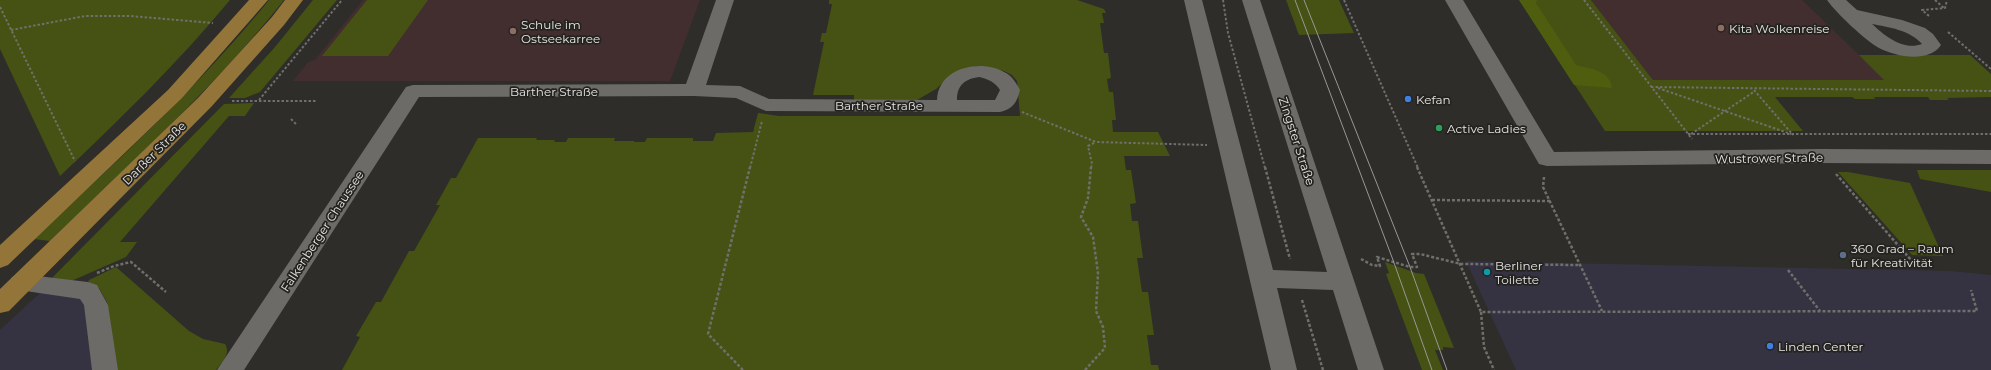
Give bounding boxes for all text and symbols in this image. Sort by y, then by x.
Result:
place label: Schule im Ostseekarree [521,17,600,46]
place label: Kita Wolkenreise [1729,21,1829,36]
marker: Kita Wolkenreise [1716,23,1726,33]
marker: Schule im Ostseekarree [508,26,518,36]
street label: Barther Straße [510,84,598,99]
place label: Kefan [1416,92,1451,107]
marker: Kefan [1403,94,1413,104]
street label: Zingster Straße [1276,95,1318,187]
street label: Barther Straße [835,98,923,113]
street label: Darßer Straße [119,118,189,188]
place label: Active Ladies [1447,121,1526,136]
marker: Active Ladies [1434,123,1444,133]
street label: Wustrower Straße [1715,150,1823,166]
street label: Falkenberger Chaussee [277,168,367,294]
place label: 360 Grad – Raum für Kreativität [1851,241,1954,270]
marker: 360 Grad – Raum für Kreativität [1838,250,1848,260]
place label: Berliner Toilette [1495,258,1543,287]
marker: Berliner Toilette [1482,267,1492,277]
place label: Linden Center [1778,339,1864,354]
marker: Linden Center [1765,341,1775,351]

